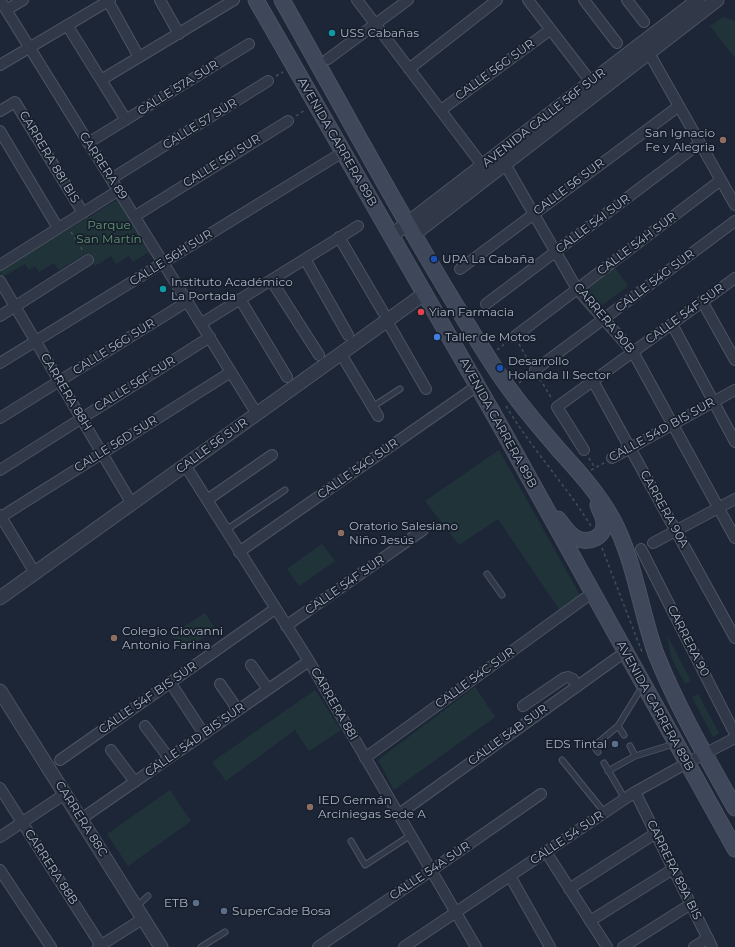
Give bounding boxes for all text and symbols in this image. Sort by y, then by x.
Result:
place label: USS Cabañas [340,26,419,40]
marker: USS Cabañas [327,28,337,38]
street label: CALLE 56G SUR [453,36,537,104]
street label: CALLE 57A SUR [135,57,221,119]
street label: AVENIDA CALLE 56F SUR [480,66,608,170]
street label: AVENIDA CARRERA 89B [294,75,380,209]
street label: CALLE 57 SUR [160,95,240,153]
street label: CARRERA 88I BIS [16,108,82,206]
place label: San Ignacio Fe y Alegria [645,126,715,154]
street label: CARRERA 89 [76,130,130,202]
street label: CALLE 56I SUR [181,131,263,191]
marker: San Ignacio Fe y Alegria [718,135,728,145]
street label: CALLE 56 SUR [531,156,607,218]
street label: CALLE 54I SUR [553,191,633,257]
street label: CALLE 54H SUR [595,210,679,278]
park label: Parque San Martín [76,218,142,246]
street label: CALLE 56H SUR [127,227,215,289]
street label: CALLE 54G SUR [613,247,697,315]
place label: UPA La Cabaña [442,252,534,266]
marker: UPA La Cabaña [429,254,439,264]
place label: Instituto Académico La Portada [171,275,293,303]
street label: CARRERA 90B [571,280,637,356]
street label: CALLE 54F SUR [643,281,727,347]
marker: Instituto Académico La Portada [158,284,168,294]
place label: Yian Farmacia [429,305,514,319]
marker: Yian Farmacia [416,307,426,317]
street label: CALLE 56G SUR [70,316,158,378]
place label: Taller de Motos [445,330,536,344]
marker: Taller de Motos [432,332,442,342]
street label: CARRERA 88H [37,351,95,433]
street label: CALLE 56F SUR [92,353,178,415]
place label: Desarrollo Holanda II Sector [508,354,611,382]
street label: AVENIDA CARRERA 89B [456,356,540,490]
marker: Desarrollo Holanda II Sector [495,363,505,373]
street label: CALLE 54D BIS SUR [607,395,717,465]
street label: CALLE 56D SUR [72,413,160,475]
street label: CALLE 56 SUR [173,415,251,477]
street label: CALLE 54G SUR [315,436,401,502]
street label: CARRERA 90A [637,468,691,550]
place label: Oratorio Salesiano Niño Jesús [349,519,458,547]
marker: Oratorio Salesiano Niño Jesús [336,528,346,538]
street label: CALLE 54F SUR [303,552,387,618]
street label: CARRERA 90 [664,603,712,679]
place label: Colegio Giovanni Antonio Farina [122,624,223,652]
marker: Colegio Giovanni Antonio Farina [109,633,119,643]
street label: AVENIDA CARRERA 89B [613,639,697,773]
street label: CALLE 54C SUR [433,644,517,712]
street label: CALLE 54F BIS SUR [96,659,200,737]
street label: CARRERA 88I [307,665,361,743]
street label: CALLE 54D BIS SUR [142,700,248,780]
street label: CALLE 54B SUR [465,701,551,769]
place label: EDS Tintal [545,737,607,751]
marker: EDS Tintal [610,739,620,749]
street label: CARRERA 88C [52,778,110,860]
place label: IED Germán Arciniegas Sede A [318,793,426,821]
marker: IED Germán Arciniegas Sede A [305,802,315,812]
street label: CALLE 54 SUR [527,808,607,868]
street label: CARRERA 89A BIS [644,818,704,922]
street label: CARRERA 88B [21,827,81,907]
street label: CALLE 54A SUR [387,839,473,903]
place label: ETB [164,896,188,910]
marker: ETB [191,898,201,908]
place label: SuperCade Bosa [232,904,331,918]
marker: SuperCade Bosa [219,906,229,916]

